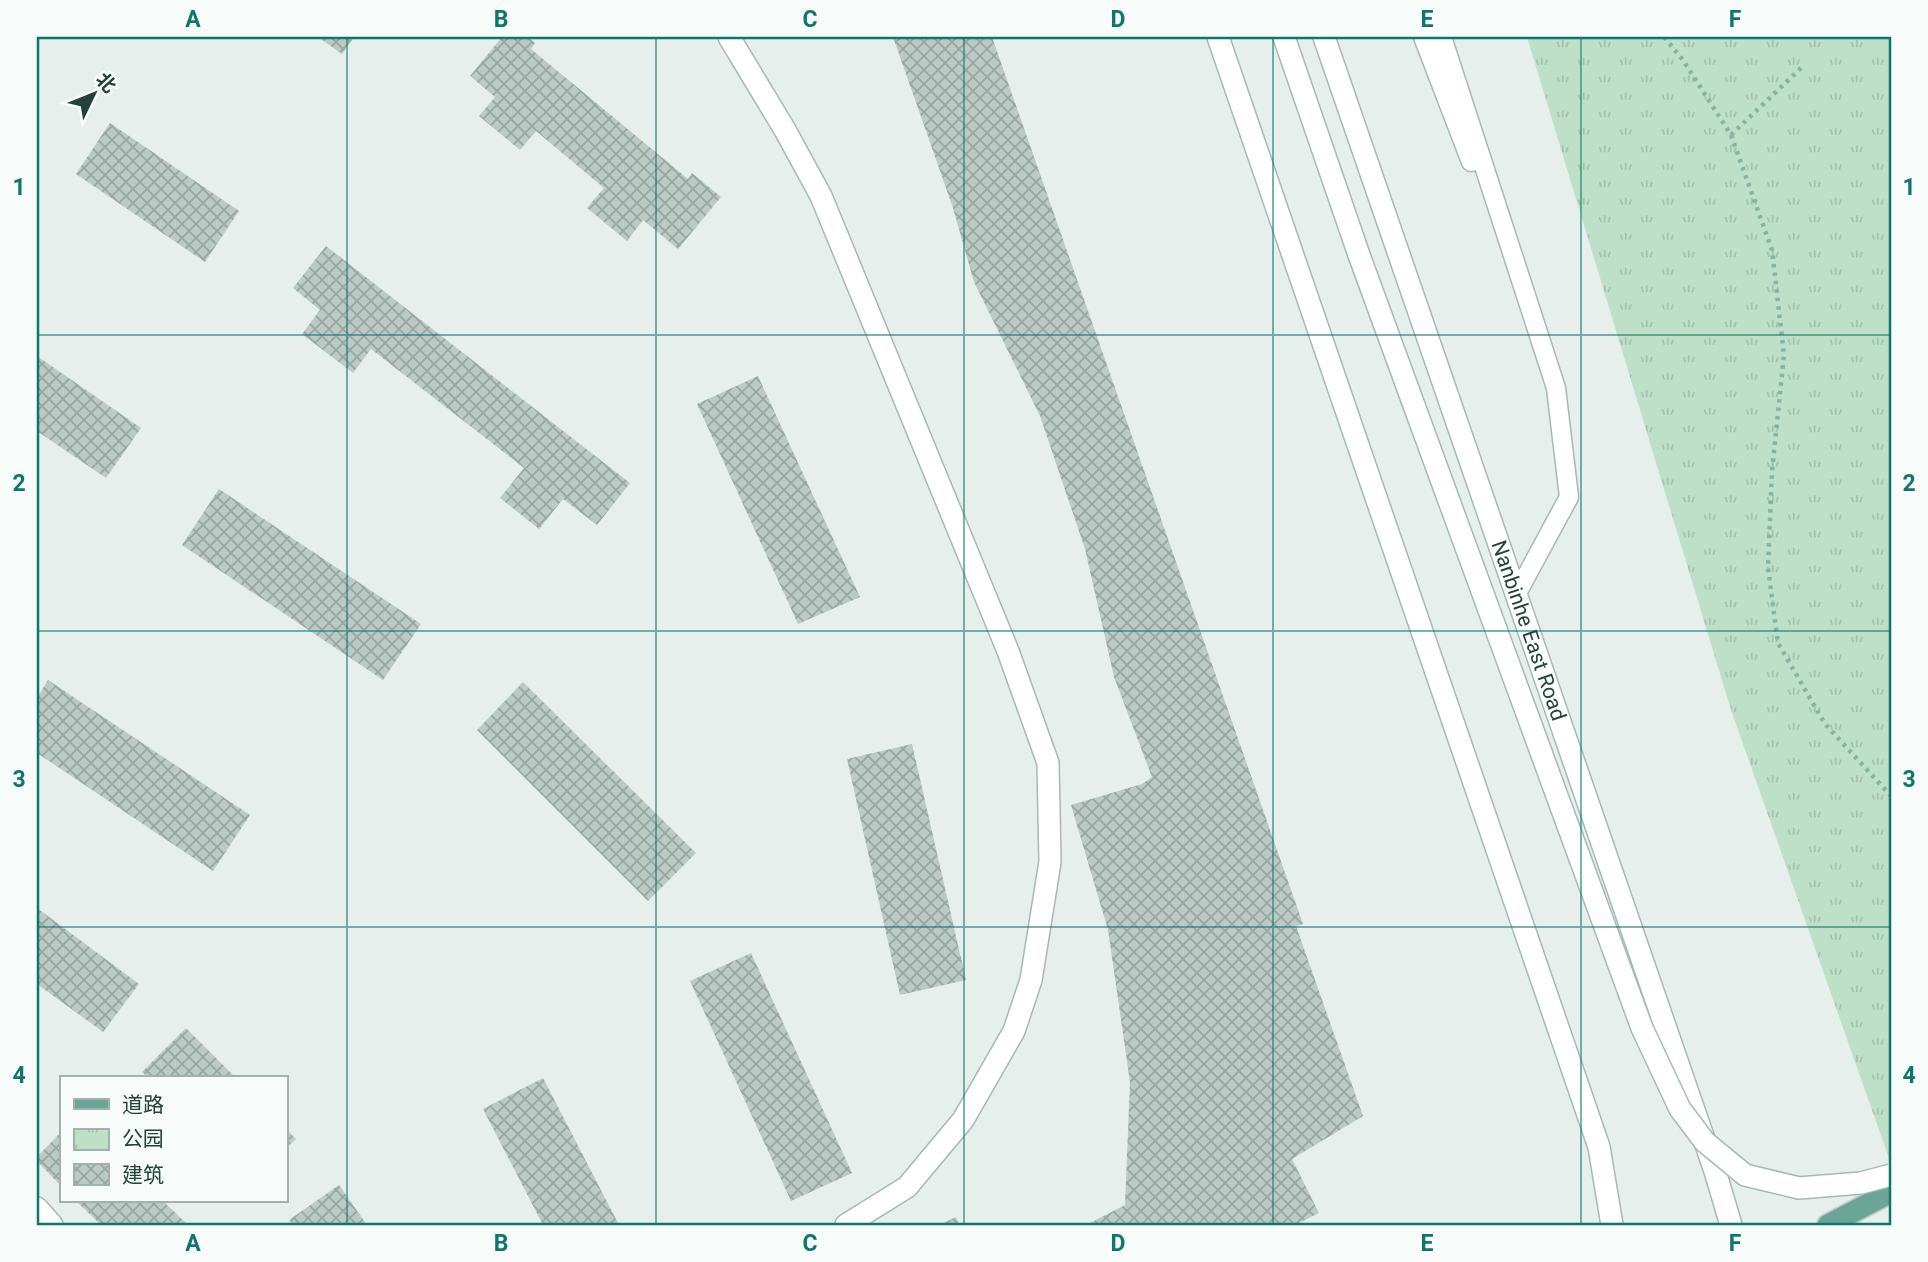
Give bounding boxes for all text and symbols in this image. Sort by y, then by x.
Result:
text: A [185,6,201,33]
text: B [494,6,508,33]
text: C [802,6,818,33]
text: D [1111,6,1125,33]
text: E [1421,6,1434,33]
text: F [1729,6,1742,33]
north arrow [60,60,130,130]
text: 北 [91,68,121,98]
text: 1 [12,174,26,201]
text: 1 [1902,174,1916,201]
text: 2 [12,470,26,497]
text: 2 [1902,470,1916,497]
street label: Nanbinhe East Road [1487,537,1571,724]
text: 3 [12,766,26,793]
text: 3 [1902,766,1916,793]
text: 4 [12,1062,26,1089]
text: 4 [1902,1062,1916,1089]
legend [60,1076,287,1202]
text: 道路 [122,1093,164,1117]
text: 公园 [122,1127,164,1151]
text: 建筑 [122,1163,164,1187]
text: A [185,1230,201,1257]
text: B [494,1230,508,1257]
text: C [802,1230,818,1257]
text: D [1111,1230,1125,1257]
text: E [1421,1230,1434,1257]
text: F [1729,1230,1742,1257]

